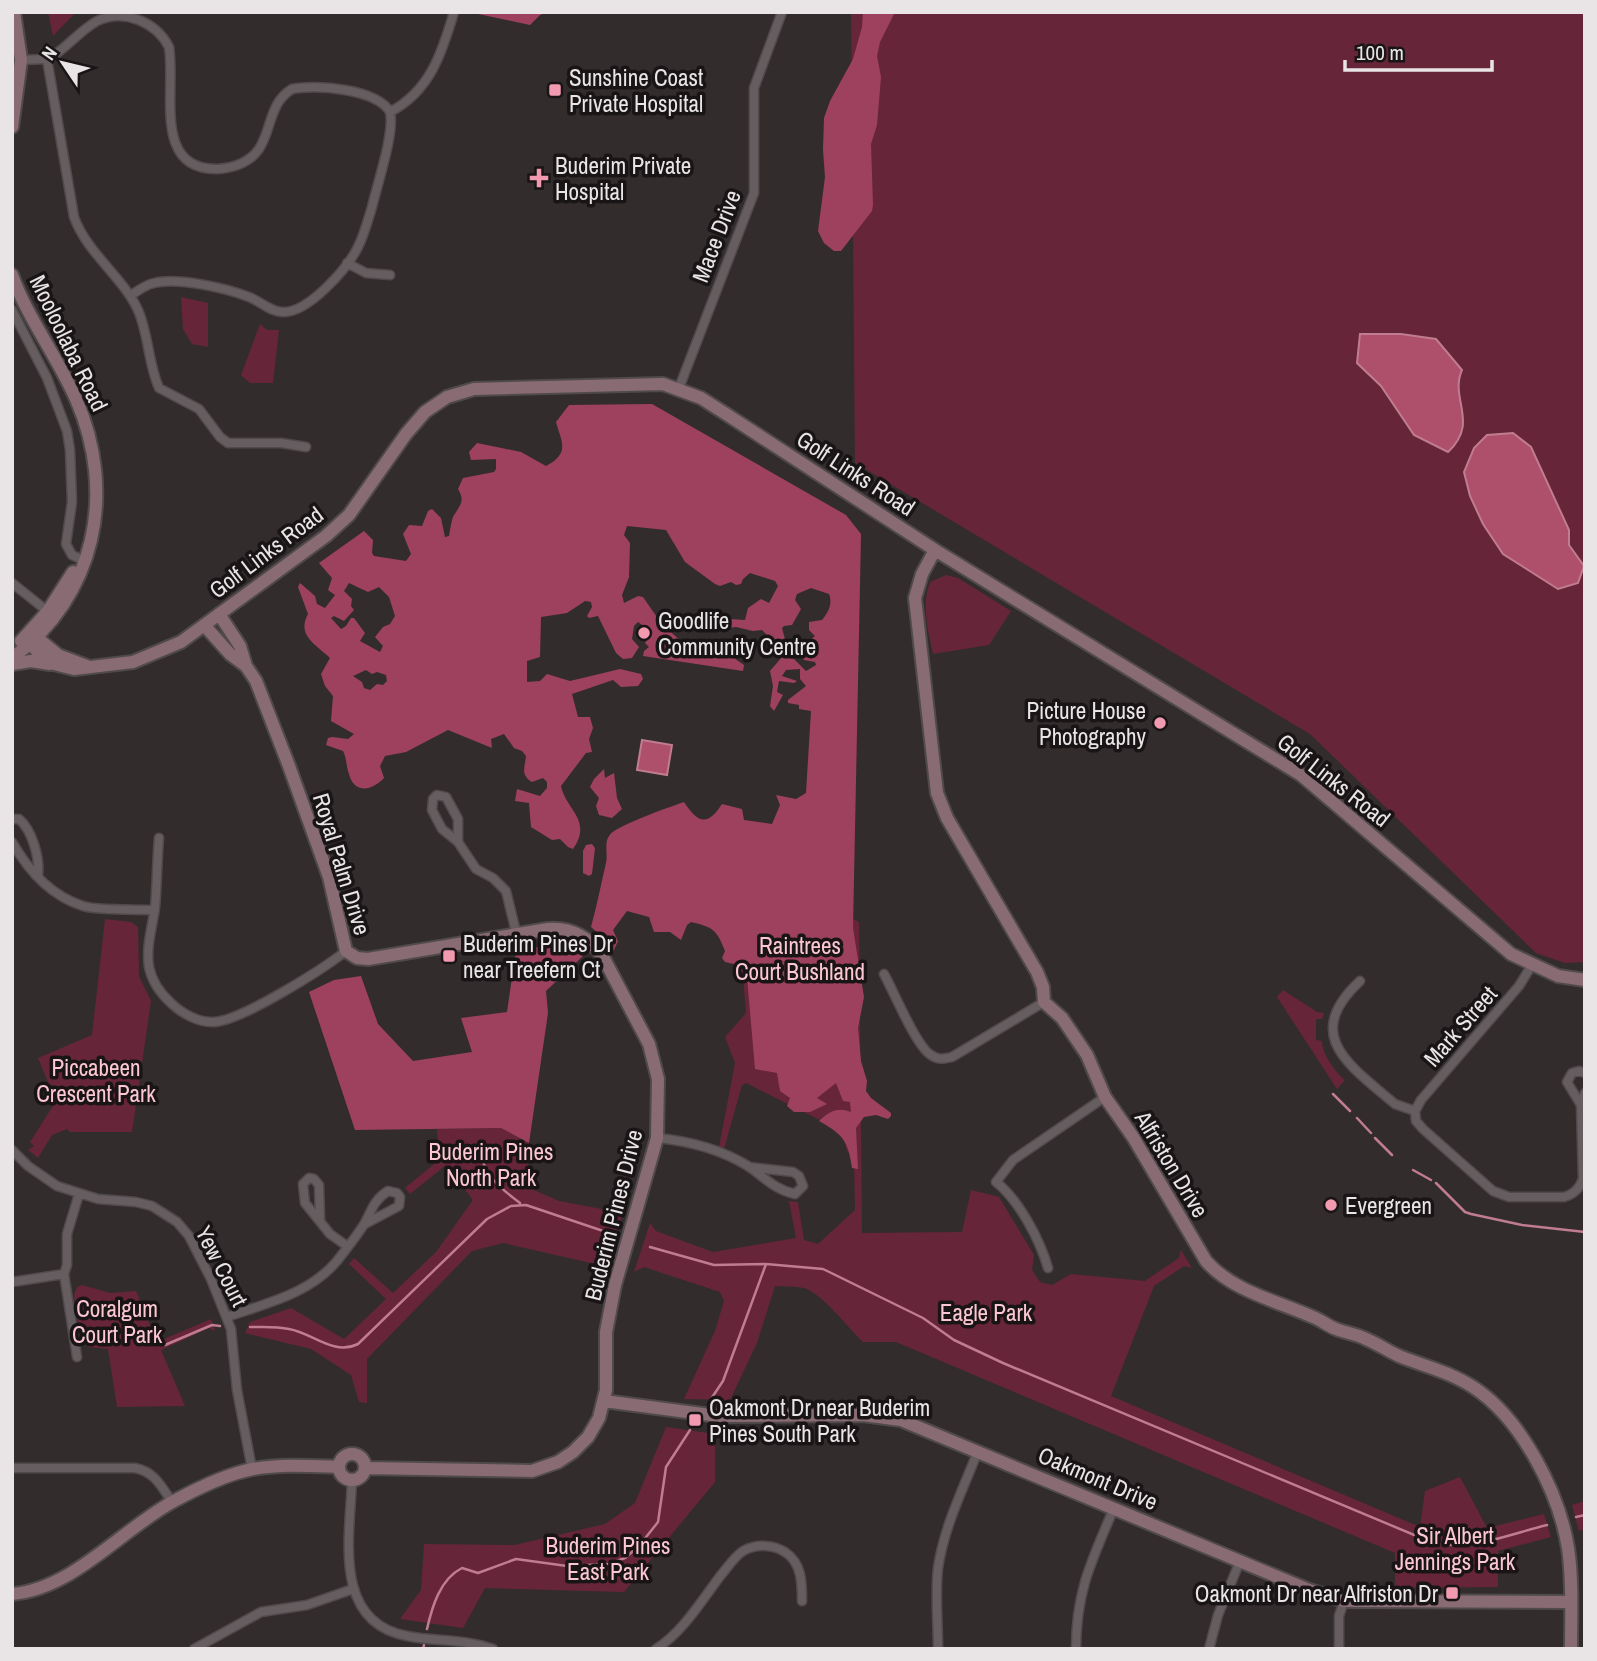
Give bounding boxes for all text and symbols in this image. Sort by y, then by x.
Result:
north arrow [28,28,98,98]
scale bar [1345,28,1492,72]
text: 100 m [1356,38,1404,67]
text: N [35,41,63,65]
place label: Sunshine Coast Private Hospital [569,62,703,119]
marker: Sunshine Coast Private Hospital [547,82,563,98]
place label: Buderim Private Hospital [555,150,691,207]
marker: Buderim Private Hospital [529,168,549,188]
street label: Mace Drive [684,185,748,287]
street label: Mooloolaba Road [23,270,115,416]
street label: Golf Links Road [791,423,921,523]
street label: Golf Links Road [203,499,329,605]
place label: Goodlife Community Centre [658,605,816,662]
marker: Goodlife Community Centre [636,625,652,641]
place label: Picture House Photography [1026,695,1147,752]
marker: Picture House Photography [1152,715,1168,731]
street label: Golf Links Road [1271,726,1397,834]
street label: Royal Palm Drive [306,789,378,939]
place label: Buderim Pines Dr near Treefern Ct [463,928,614,985]
park label: Raintrees Court Bushland [735,930,865,987]
marker: Buderim Pines Dr near Treefern Ct [441,948,457,964]
street label: Mark Street [1416,979,1504,1073]
park label: Piccabeen Crescent Park [36,1052,156,1109]
street label: Alfriston Drive [1127,1104,1216,1223]
street label: Buderim Pines Drive [577,1126,649,1304]
park label: Buderim Pines North Park [429,1136,553,1193]
place label: Evergreen [1345,1190,1432,1221]
marker: Evergreen [1323,1197,1339,1213]
street label: Yew Court [189,1220,255,1312]
park label: Coralgum Court Park [72,1293,163,1350]
park label: Eagle Park [940,1297,1033,1328]
place label: Oakmont Dr near Buderim Pines South Park [709,1392,930,1449]
marker: Oakmont Dr near Buderim Pines South Park [687,1412,703,1428]
street label: Oakmont Drive [1034,1439,1162,1517]
park label: Sir Albert Jennings Park [1395,1520,1516,1577]
park label: Buderim Pines East Park [546,1530,670,1587]
place label: Oakmont Dr near Alfriston Dr [1195,1578,1439,1609]
marker: Oakmont Dr near Alfriston Dr [1444,1585,1460,1601]

